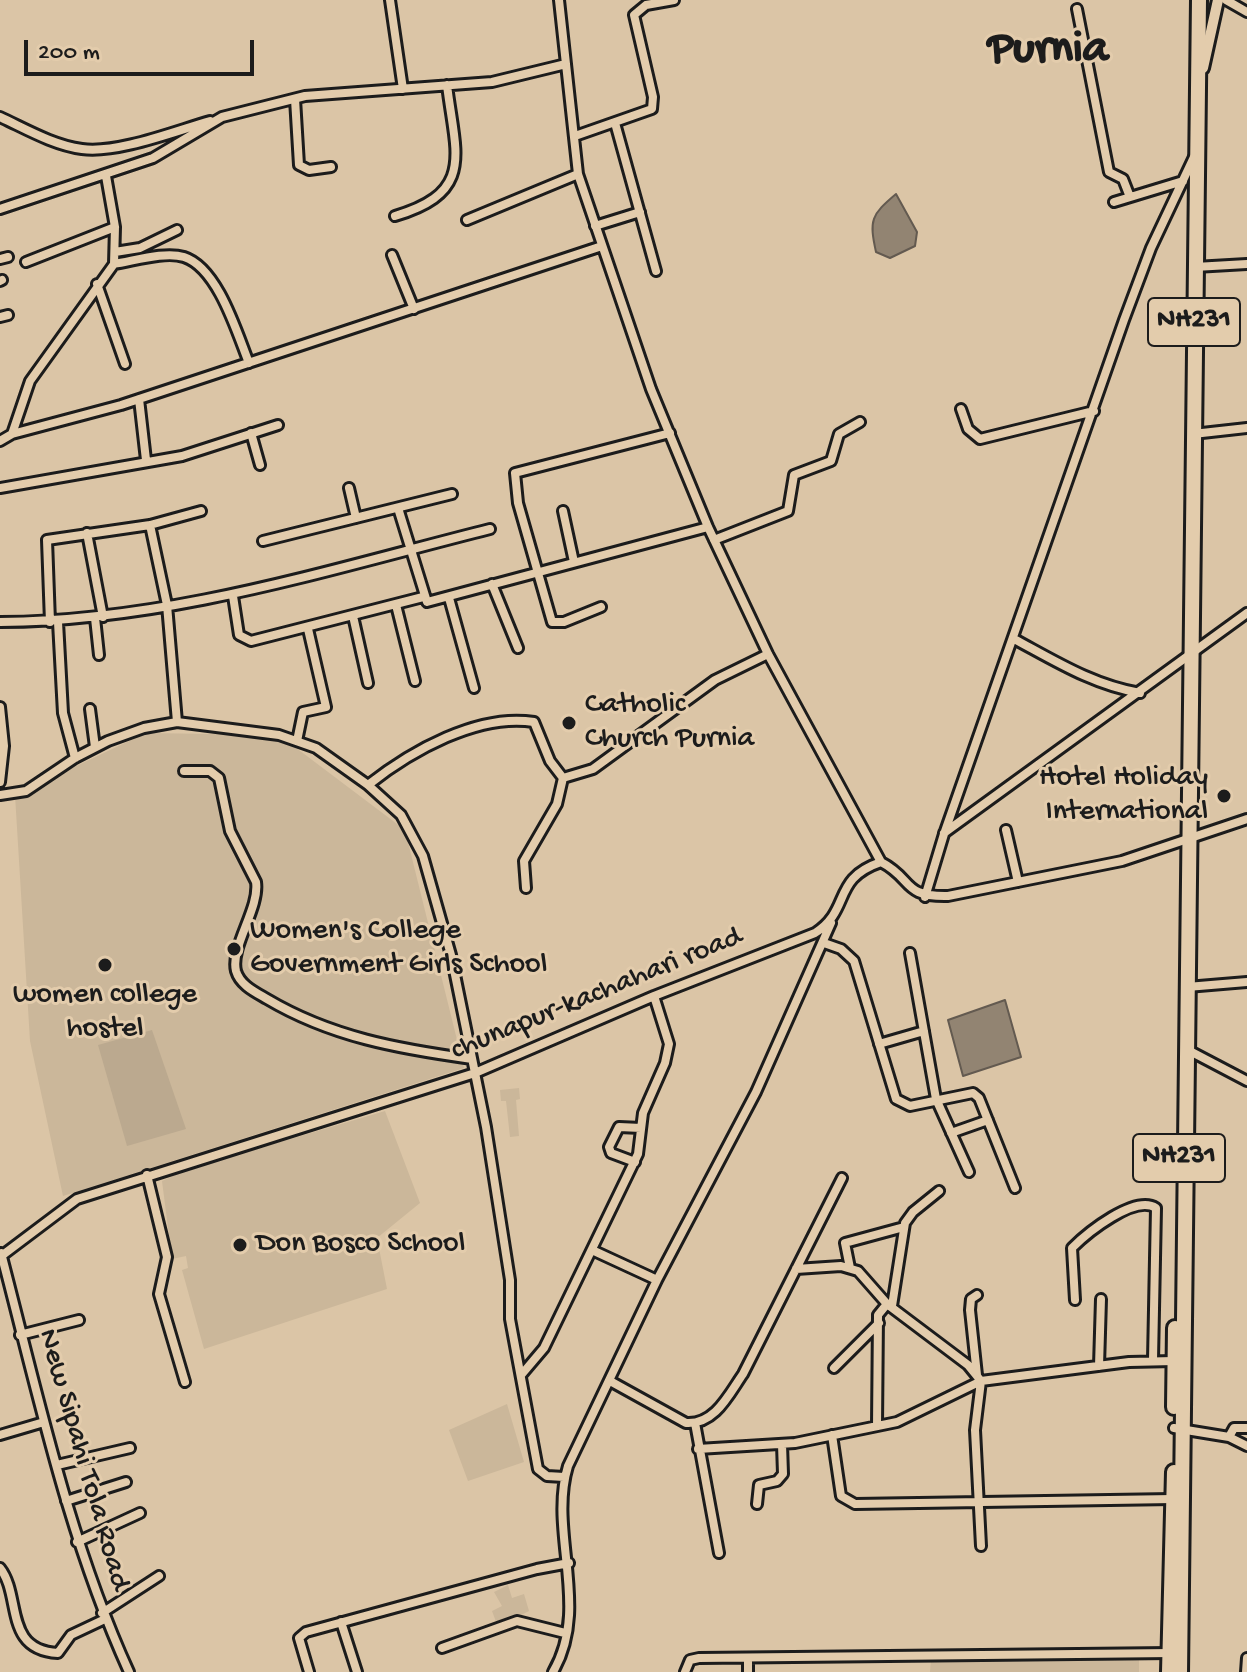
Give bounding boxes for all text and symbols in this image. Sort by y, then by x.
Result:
scale bar [28,24,258,74]
district label: Purnia [988,24,1108,80]
text: 200 m [38,39,100,68]
road number: NH231 [1148,298,1240,346]
place label: Catholic Church Purnia [585,688,754,758]
marker: Catholic Church Purnia [560,714,578,732]
place label: Hotel Holiday International [1039,761,1208,832]
marker: Hotel Holiday International [1215,787,1233,805]
place label: Women's College Government Girls School [250,914,547,984]
street label: chunapur-kachahari road [446,920,748,1070]
marker: Women's College Government Girls School [225,940,243,958]
marker: women college hostel [96,956,114,974]
place label: women college hostel [13,978,197,1048]
road number: NH231 [1133,1134,1225,1182]
place label: Don Bosco School [256,1227,465,1263]
marker: Don Bosco School [231,1236,249,1254]
street label: New Sipahi Tola Road [27,1325,137,1595]

